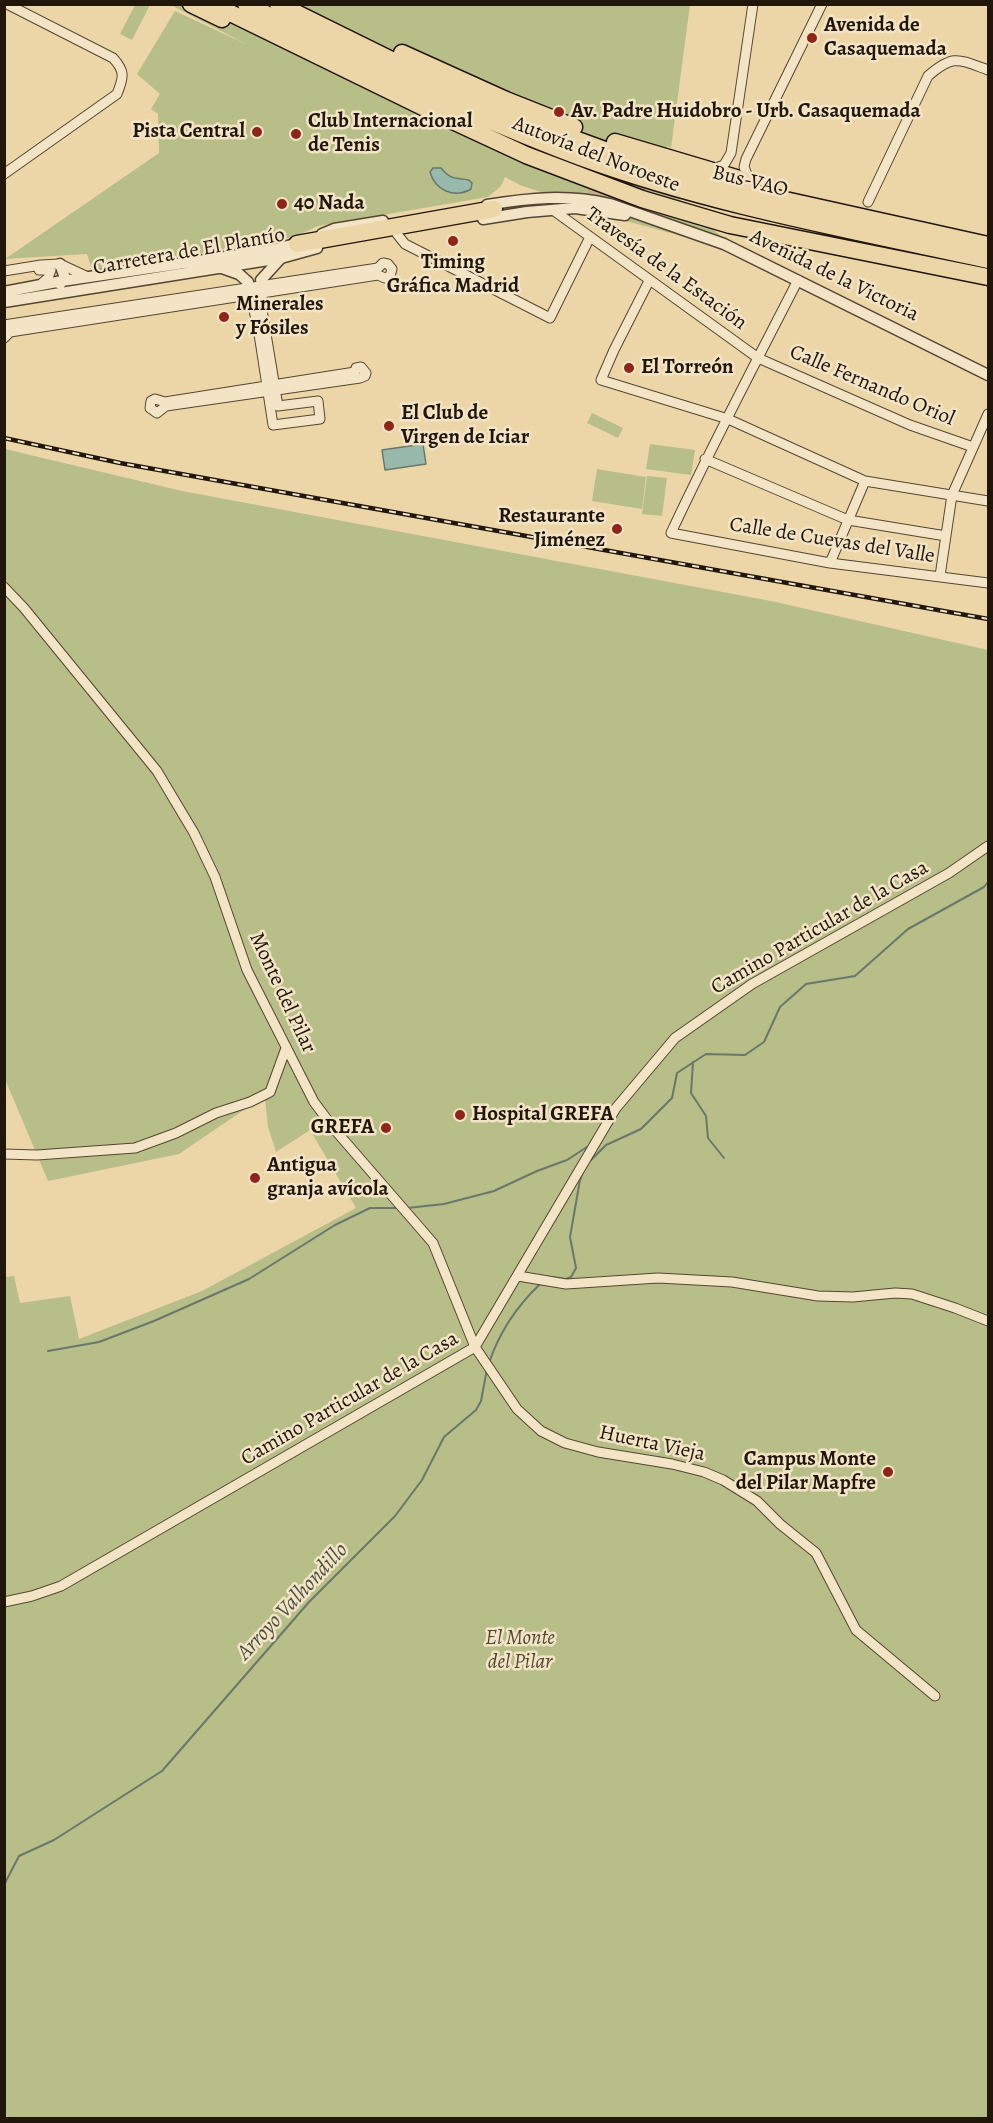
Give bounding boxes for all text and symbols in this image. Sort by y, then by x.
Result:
place label: Avenida de Casaquemada [824,13,947,63]
marker: Avenida de Casaquemada [805,31,819,45]
place label: Av. Padre Huidobro - Urb. Casaquemada [571,99,921,125]
marker: Av. Padre Huidobro - Urb. Casaquemada [552,105,566,119]
place label: Club Internacional de Tenis [308,109,473,159]
street label: Autovía del Noroeste [509,112,683,198]
place label: Pista Central [132,119,245,145]
marker: Pista Central [250,125,264,139]
marker: Club Internacional de Tenis [289,127,303,141]
street label: Bus-VAO [710,160,790,204]
place label: 40 Nada [294,191,365,217]
marker: 40 Nada [275,197,289,211]
street label: Travesía de la Estación [581,202,751,336]
street label: Carretera de El Plantío [91,223,287,281]
street label: Avenida de la Victoria [745,224,923,328]
marker: Timing Gráfica Madrid [446,234,460,248]
place label: Timing Gráfica Madrid [387,250,519,300]
place label: Minerales y Fósiles [236,292,324,342]
marker: Minerales y Fósiles [217,310,231,324]
street label: Calle Fernando Oriol [786,340,958,432]
place label: El Torreón [641,355,734,381]
marker: El Torreón [622,361,636,375]
place label: El Club de Virgen de Iciar [401,401,529,451]
marker: El Club de Virgen de Iciar [382,419,396,433]
place label: Restaurante Jiménez [498,504,605,554]
street label: Calle de Cuevas del Valle [728,512,936,570]
marker: Restaurante Jiménez [610,522,624,536]
street label: Camino Particular de la Casa [707,855,933,1001]
street label: Monte del Pilar [243,929,321,1057]
place label: Hospital GREFA [472,1102,614,1128]
marker: Hospital GREFA [453,1108,467,1122]
place label: GREFA [311,1115,374,1141]
marker: GREFA [379,1121,393,1135]
place label: Antigua granja avícola [267,1153,389,1203]
marker: Antigua granja avícola [248,1171,262,1185]
street label: Camino Particular de la Casa [237,1326,463,1472]
street label: Huerta Vieja [597,1420,707,1468]
place label: Campus Monte del Pilar Mapfre [736,1447,876,1497]
marker: Campus Monte del Pilar Mapfre [881,1465,895,1479]
water label: Arroyo Valhondillo [232,1538,354,1666]
park label: El Monte del Pilar [485,1626,555,1676]

